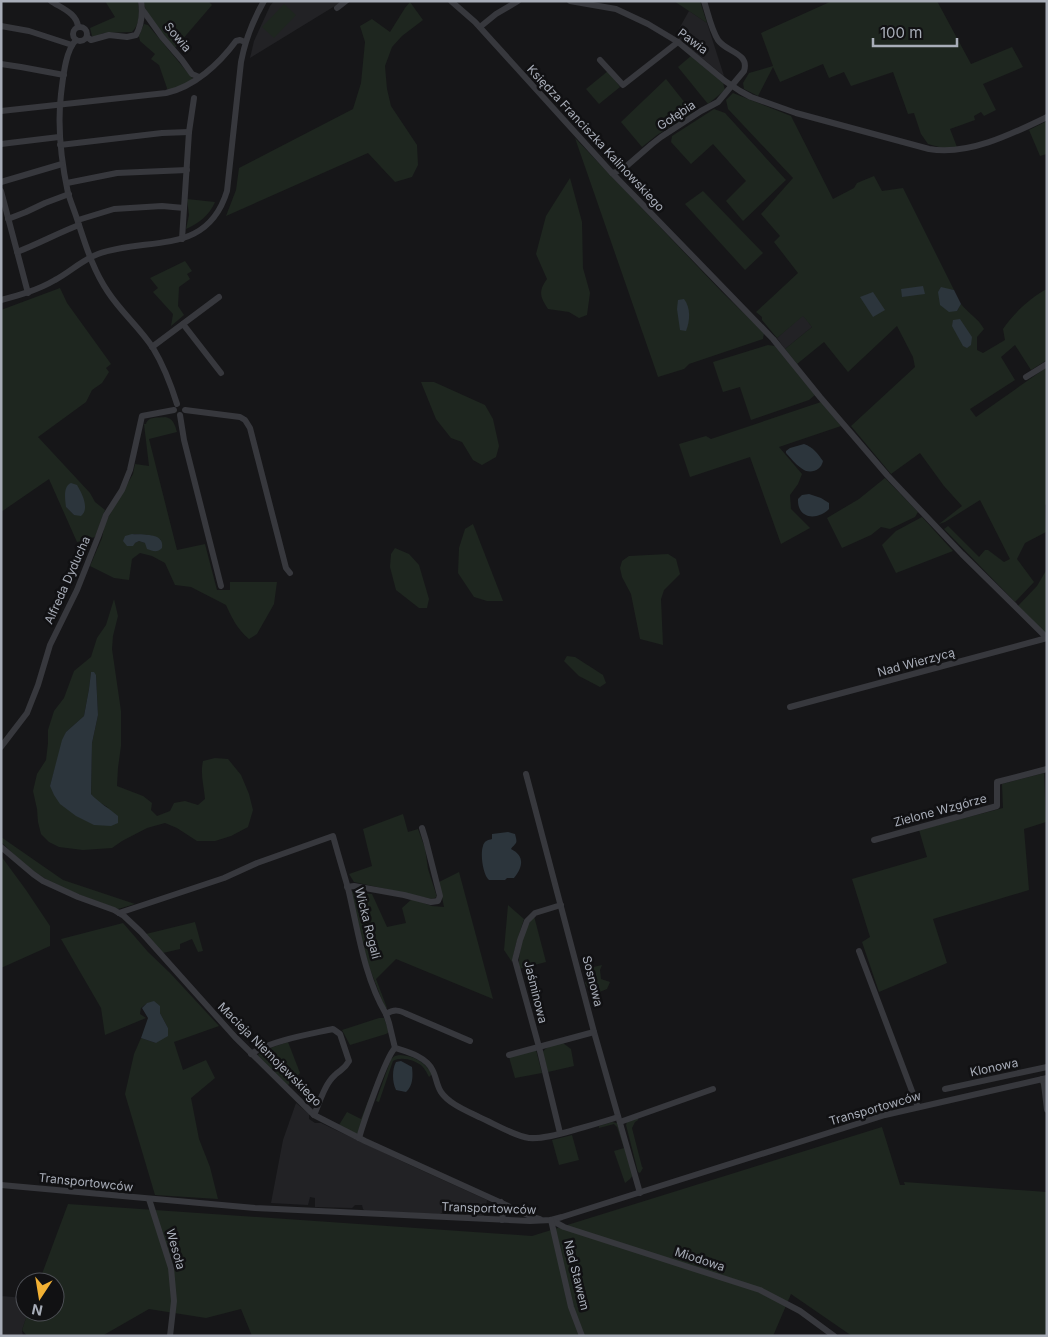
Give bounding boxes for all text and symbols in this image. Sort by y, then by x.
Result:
scale bar [873,15,957,47]
street label: Sowia [161,19,195,55]
text: 100 m [880,23,922,42]
street label: Pawia [675,25,711,57]
street label: Księdza Franciszka Kalinowskiego [524,62,668,214]
street label: Gołębia [654,97,698,133]
street label: Alfreda Dyducha [41,534,93,626]
street label: Nad Wierzycą [876,644,957,680]
street label: Zielone Wzgórze [892,790,988,830]
street label: Wicka Rogali [352,886,384,960]
street label: Sosnowa [579,954,607,1008]
street label: Jaśminowa [521,959,551,1025]
street label: Macieja Niemojewskiego [215,999,325,1109]
street label: Klonowa [969,1055,1019,1079]
street label: Transportowców [827,1088,923,1128]
street label: Transportowców [38,1170,134,1194]
street label: Transportowców [441,1199,537,1217]
street label: Wesoła [163,1227,189,1271]
street label: Nad Stawem [561,1238,593,1312]
street label: Miodowa [673,1244,727,1274]
north arrow [15,1272,65,1322]
text: N [30,1301,44,1320]

